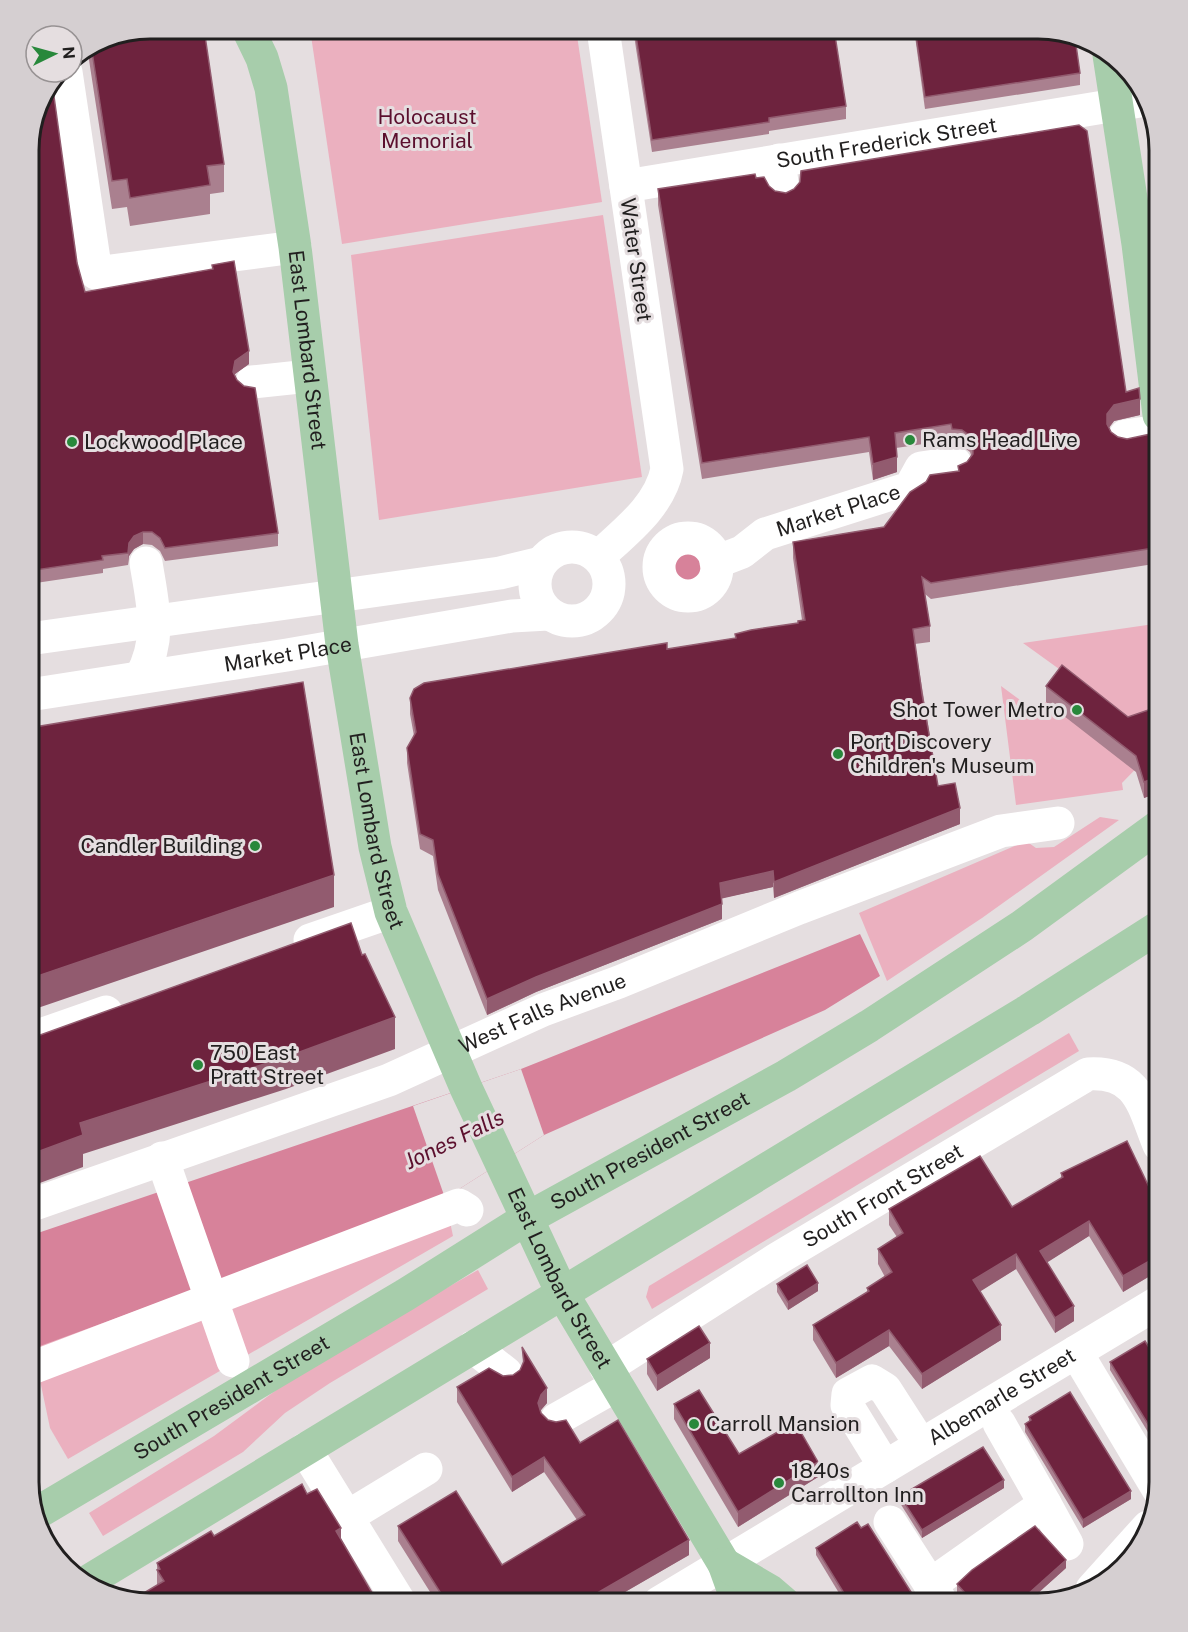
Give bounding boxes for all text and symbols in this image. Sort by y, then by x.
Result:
north arrow [24,24,84,84]
text: N [58,46,78,60]
park label: Holocaust Memorial [377,104,477,153]
street label: South Frederick Street [774,112,999,173]
street label: Water Street [615,196,658,323]
street label: East Lombard Street [283,249,332,451]
place label: Rams Head Live [922,427,1078,452]
place label: Lockwood Place [84,429,243,454]
marker: Rams Head Live [903,433,917,447]
marker: Lockwood Place [65,435,79,449]
street label: Market Place [773,479,903,542]
street label: Market Place [222,631,353,677]
place label: Shot Tower Metro [892,697,1065,722]
marker: Shot Tower Metro [1070,703,1084,717]
place label: Port Discovery Children's Museum [850,729,1034,778]
street label: East Lombard Street [344,730,410,933]
marker: Port Discovery Children's Museum [831,747,845,761]
place label: Candler Building [80,833,243,858]
marker: Candler Building [248,839,262,853]
street label: West Falls Avenue [455,967,630,1058]
place label: 750 East Pratt Street [210,1040,324,1089]
marker: 750 East Pratt Street [191,1058,205,1072]
street label: South President Street [546,1086,754,1215]
water label: Jones Falls [400,1104,508,1174]
street label: South Front Street [798,1138,967,1253]
street label: East Lombard Street [502,1183,617,1373]
street label: South President Street [129,1330,334,1465]
street label: Albemarle Street [923,1342,1080,1450]
place label: Carroll Mansion [706,1411,860,1436]
marker: Carroll Mansion [687,1417,701,1431]
place label: 1840s Carrollton Inn [791,1458,924,1507]
marker: 1840s Carrollton Inn [772,1476,786,1490]

